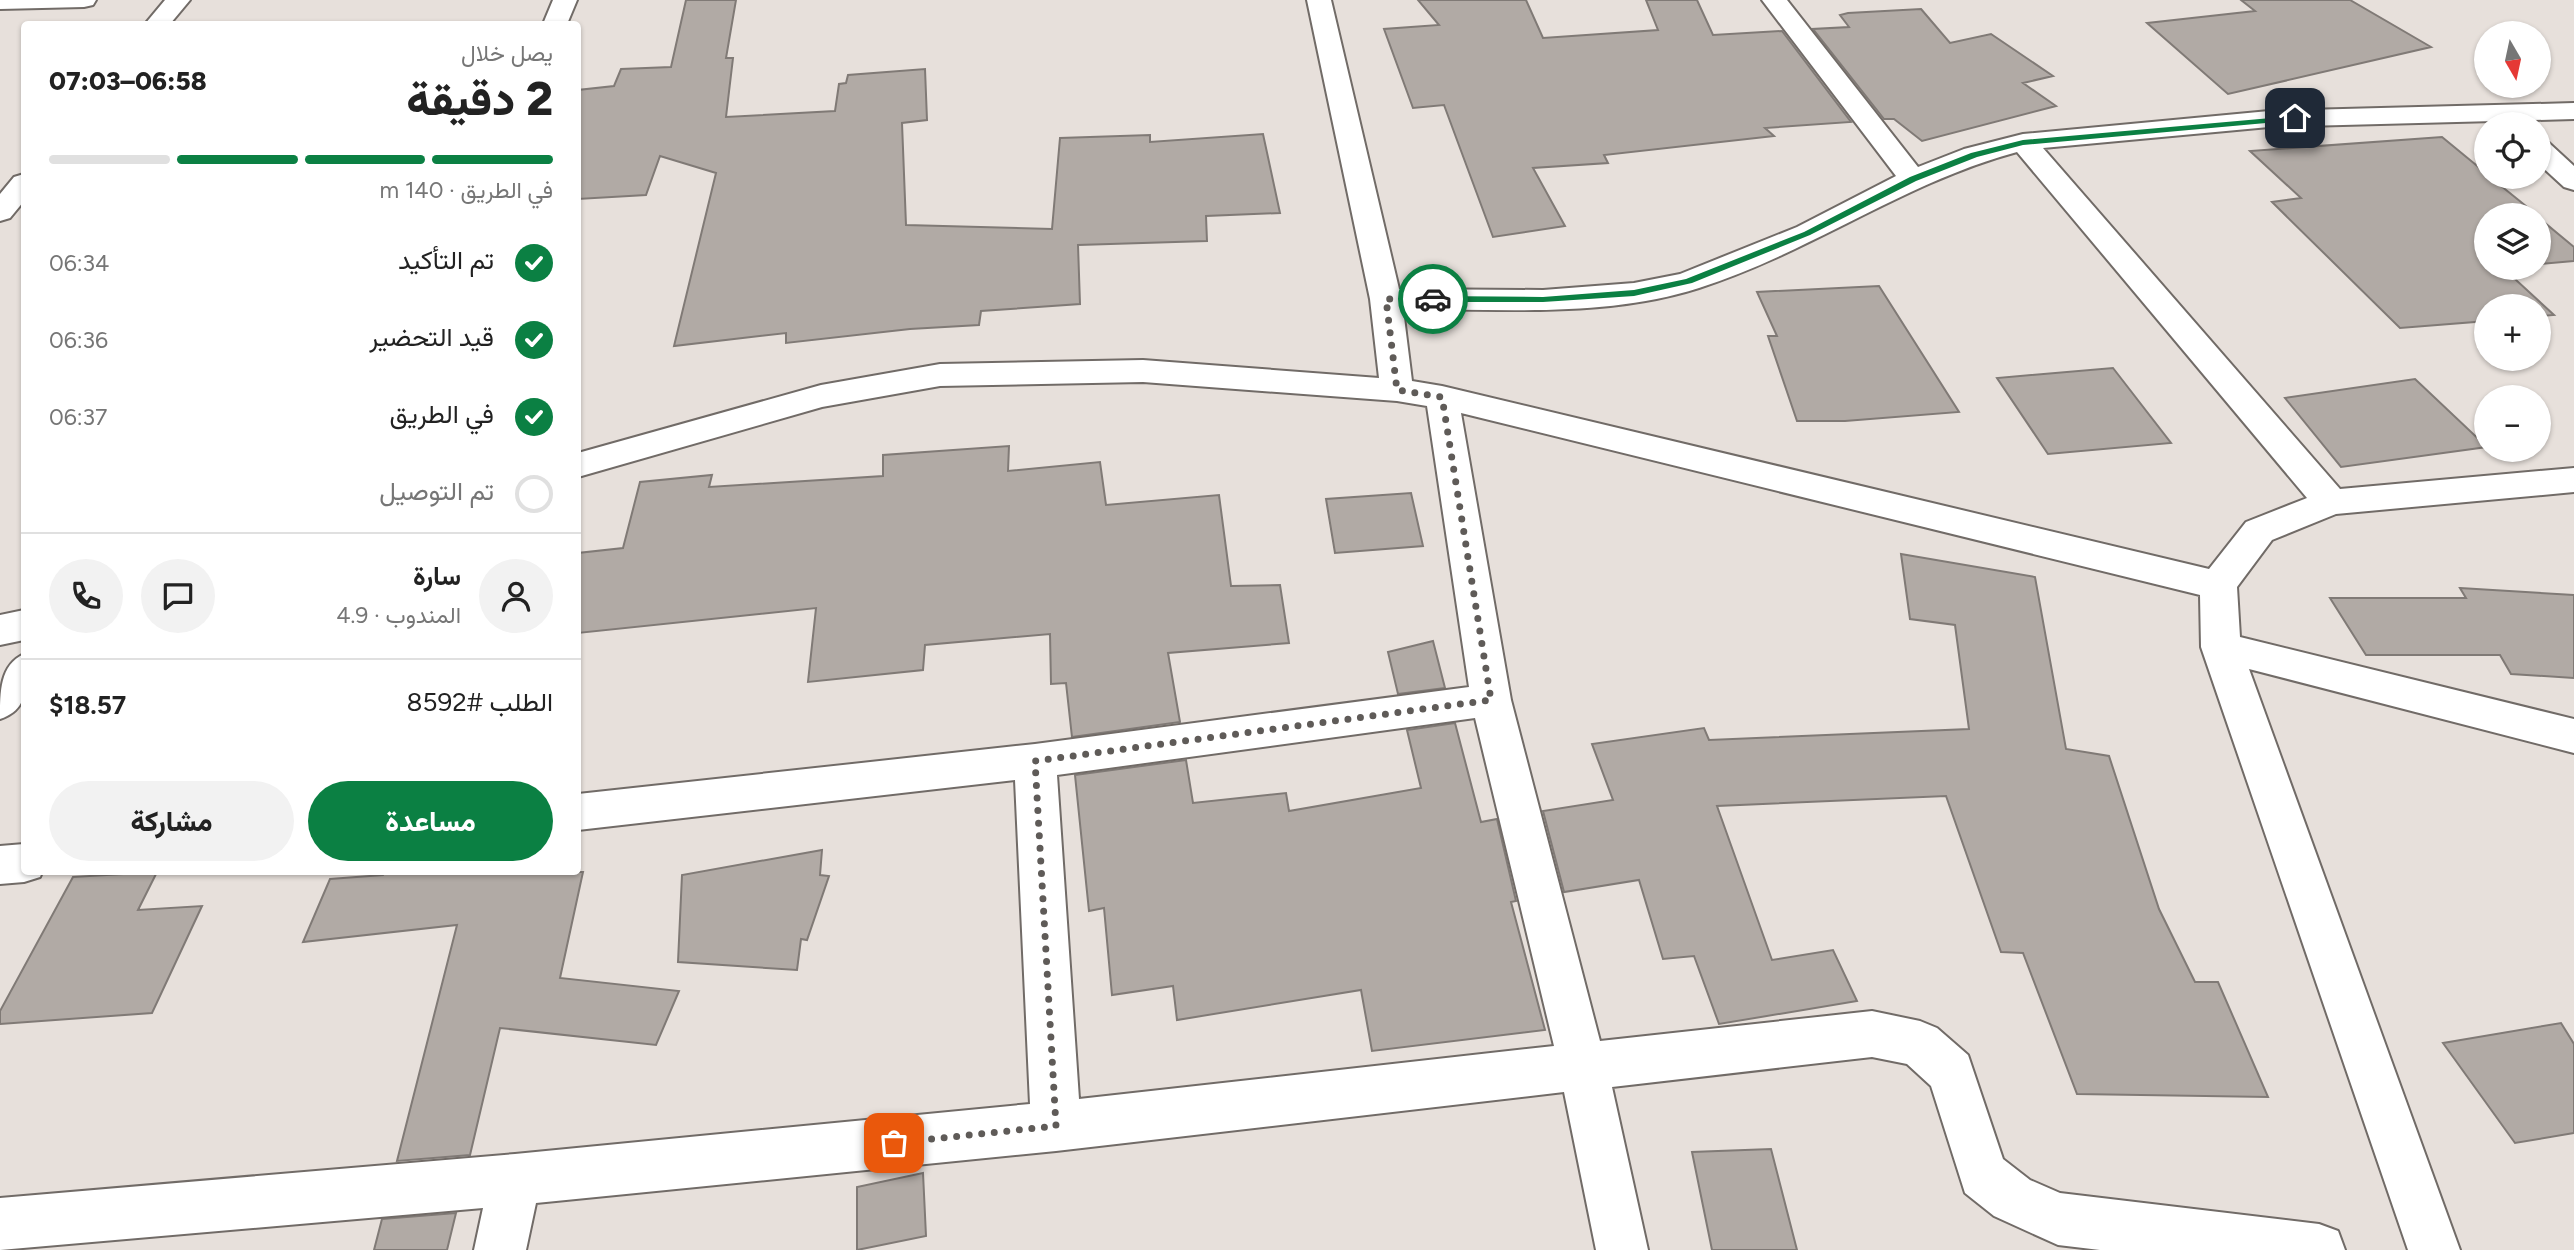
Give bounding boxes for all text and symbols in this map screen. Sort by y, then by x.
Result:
north arrow [2474,21,2552,98]
map controls [2474,21,2551,462]
text: يصل خلال [461,39,553,67]
text: 06:58–07:03 [49,65,207,97]
text: 2 دقيقة [406,71,553,127]
pin [2265,88,2325,148]
icon: home [2276,99,2314,137]
button: locate [2474,112,2551,189]
text: في الطريق · 140 m [380,176,553,204]
button: layers [2474,203,2551,280]
text: تم التأكيد [398,244,494,276]
icon: check [515,244,553,282]
text: 06:34 [49,249,109,277]
courier [1398,264,1468,334]
icon: car [1414,280,1452,318]
button: + [2474,294,2551,371]
text: قيد التحضير [369,321,494,353]
icon: check [515,321,553,359]
text: 06:36 [49,326,108,354]
button: − [2474,385,2551,462]
text: في الطريق [390,398,494,430]
icon: check [515,398,553,436]
text: 06:37 [49,403,107,431]
text: تم التوصيل [379,475,494,507]
button: phone [49,559,123,633]
button: chat [141,559,215,633]
button: person [479,559,553,633]
text: سارة [413,560,461,592]
text: المندوب · 4.9 [336,601,461,629]
text: الطلب #8592 [407,686,553,718]
text: $18.57 [49,689,126,721]
button: مشاركة [49,781,294,861]
button: مساعدة [308,781,553,861]
pin [864,1113,924,1173]
icon: bag [875,1124,913,1162]

